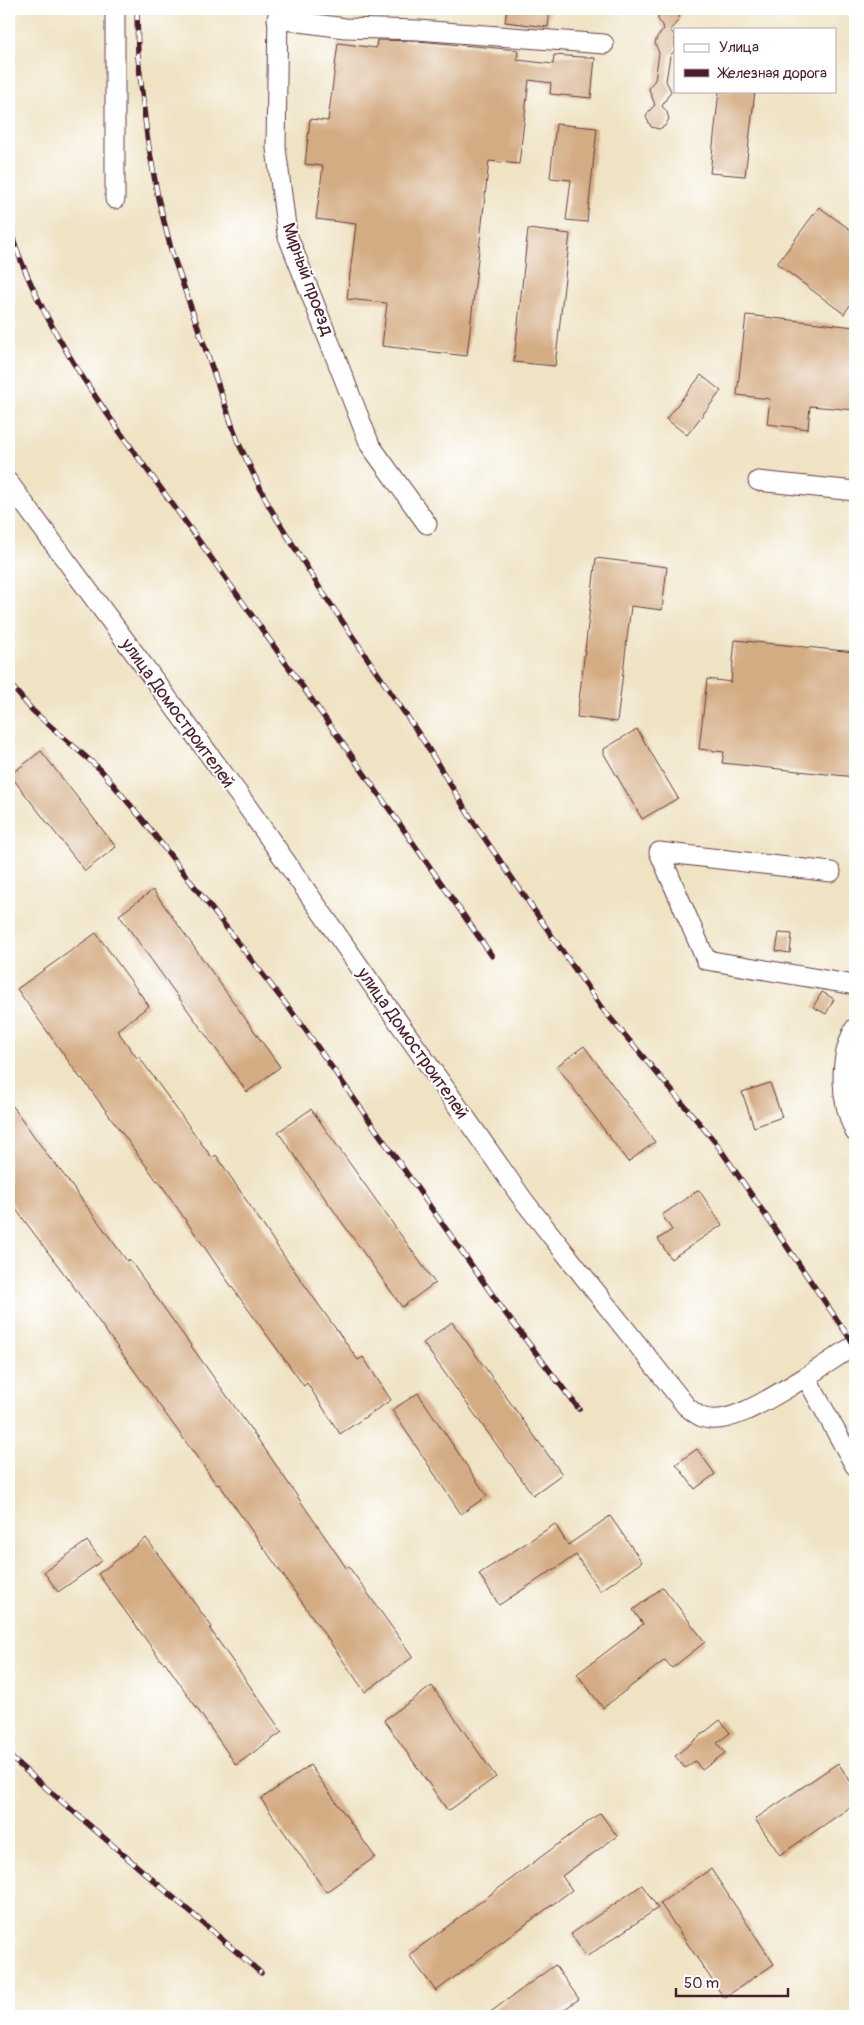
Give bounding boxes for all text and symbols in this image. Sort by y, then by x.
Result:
legend [674,28,836,92]
text: Улица [719,38,759,57]
text: Железная дорога [717,64,827,83]
street label: Мирный проезд [277,220,339,339]
street label: улица Домостроителей [115,633,240,793]
street label: улица Домостроителей [351,962,474,1123]
scale bar [676,1965,789,1997]
text: 50 m [684,1974,719,1993]

